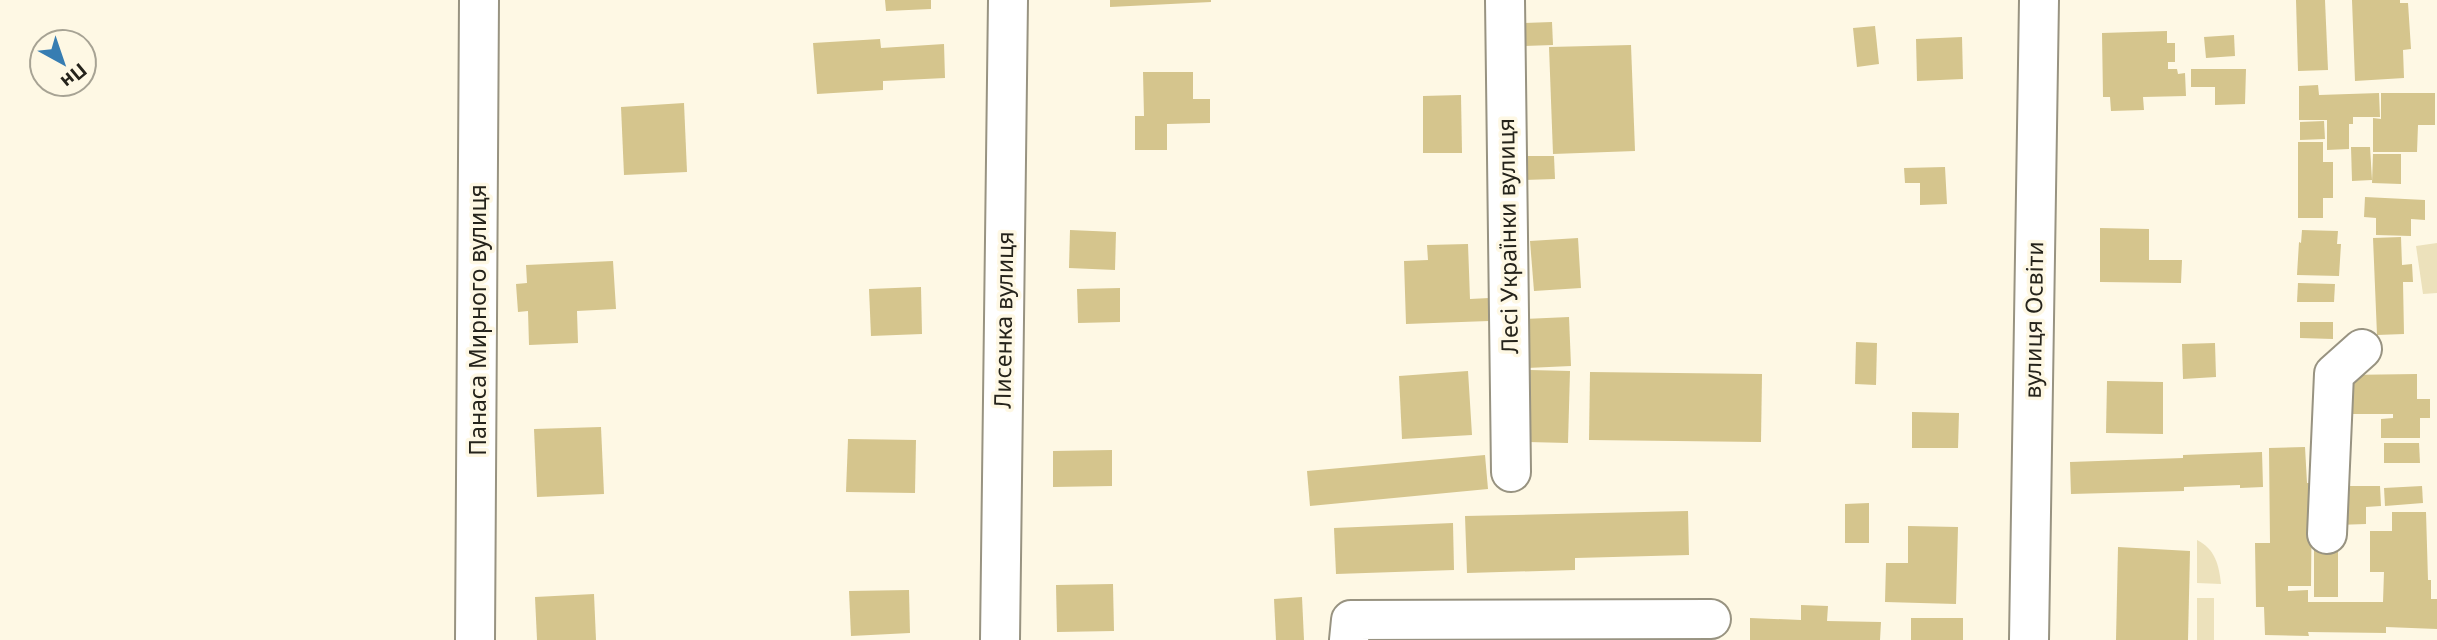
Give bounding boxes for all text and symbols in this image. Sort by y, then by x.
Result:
north arrow [28,28,98,98]
text: Пн [55,57,93,95]
street label: Лесі Українки вулиця [1489,118,1525,354]
street label: Панаса Мирного вулиця [461,184,493,456]
street label: Лисенка вулиця [985,231,1021,409]
street label: вулиця Освіти [2016,241,2050,399]

